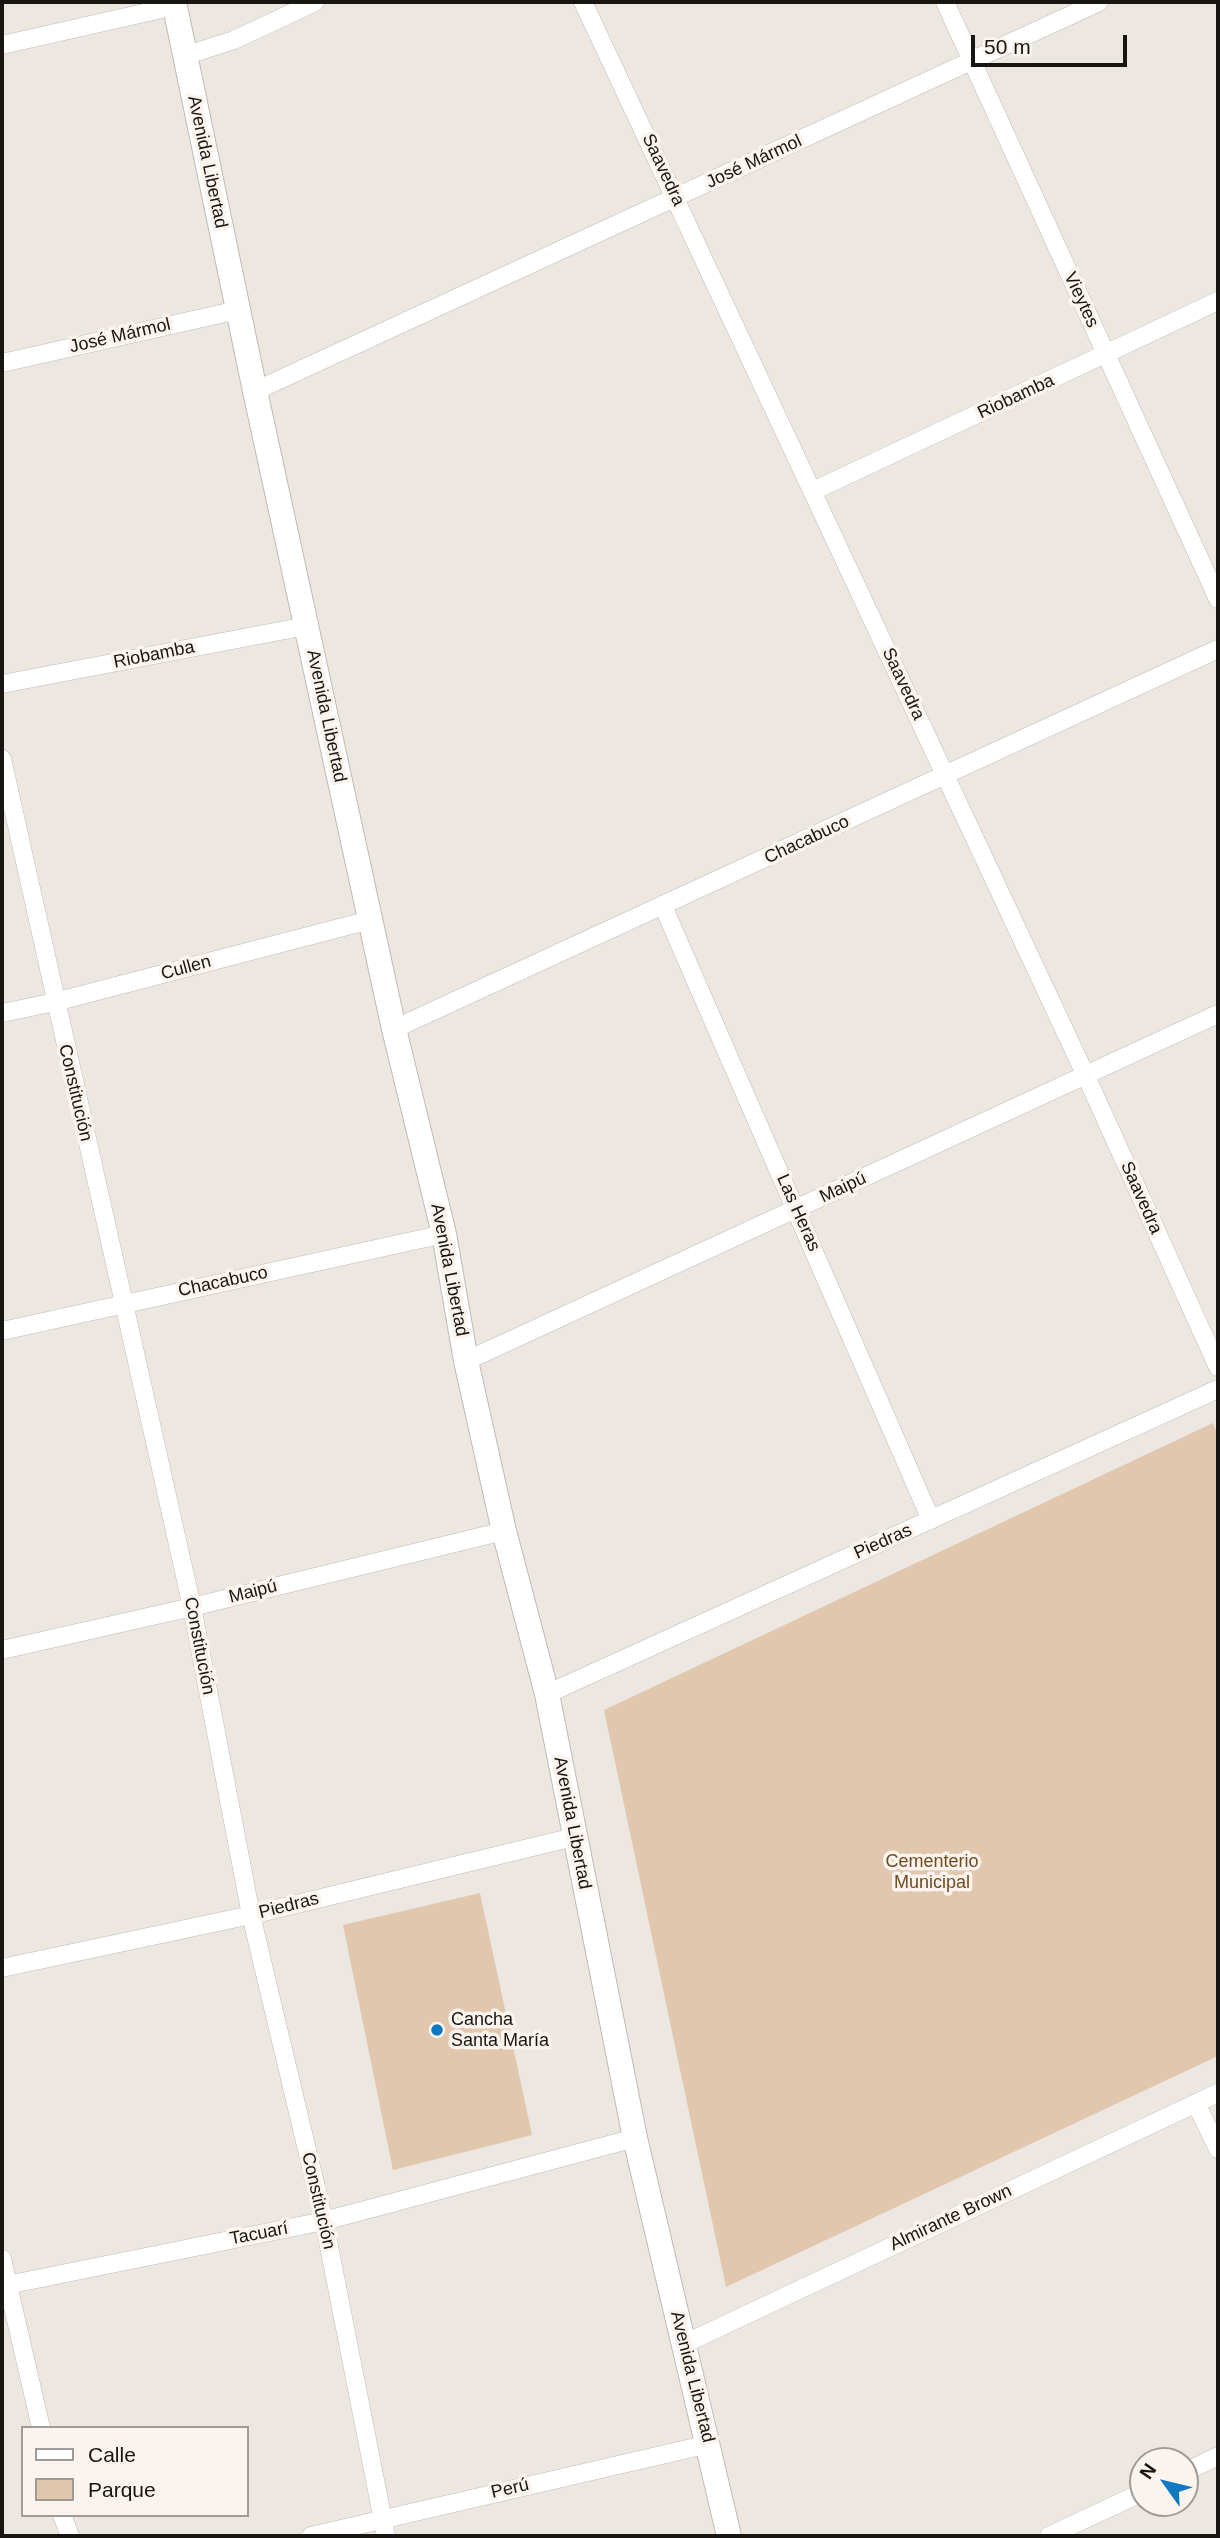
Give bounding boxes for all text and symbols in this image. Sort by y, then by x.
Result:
scale bar [975,21,1131,65]
text: 50 m [984,35,1031,58]
street label: Avenida Libertad [182,94,232,230]
street label: José Mármol [703,130,805,194]
street label: Saavedra [637,131,689,209]
street label: Vieytes [1059,269,1103,331]
street label: José Mármol [67,314,173,358]
street label: Riobamba [974,370,1058,424]
street label: Riobamba [112,637,196,673]
street label: Saavedra [877,645,929,723]
street label: Avenida Libertad [301,648,351,784]
street label: Chacabuco [761,811,853,869]
street label: Cullen [159,951,213,985]
street label: Constitución [53,1042,97,1144]
street label: Saavedra [1115,1158,1167,1238]
street label: Maipú [816,1168,870,1208]
street label: Las Heras [771,1171,825,1255]
street label: Avenida Libertad [426,1202,472,1338]
street label: Chacabuco [176,1262,270,1302]
street label: Piedras [851,1520,915,1564]
street label: Maipú [227,1576,279,1608]
street label: Constitución [179,1595,219,1697]
street label: Avenida Libertad [549,1755,595,1891]
park label: Cementerio Municipal [885,1851,979,1894]
street label: Piedras [257,1888,321,1924]
place label: Cancha Santa María [451,2009,549,2052]
marker: Cancha Santa María [429,2022,445,2038]
street label: Constitución [296,2150,340,2252]
street label: Almirante Brown [887,2180,1015,2256]
street label: Tacuarí [228,2218,290,2250]
street label: Avenida Libertad [665,2309,719,2445]
legend [21,2426,248,2517]
text: Calle [88,2443,136,2466]
north arrow [1129,2447,1199,2517]
text: N [1135,2460,1160,2483]
street label: Perú [489,2474,531,2504]
text: Parque [88,2478,156,2501]

